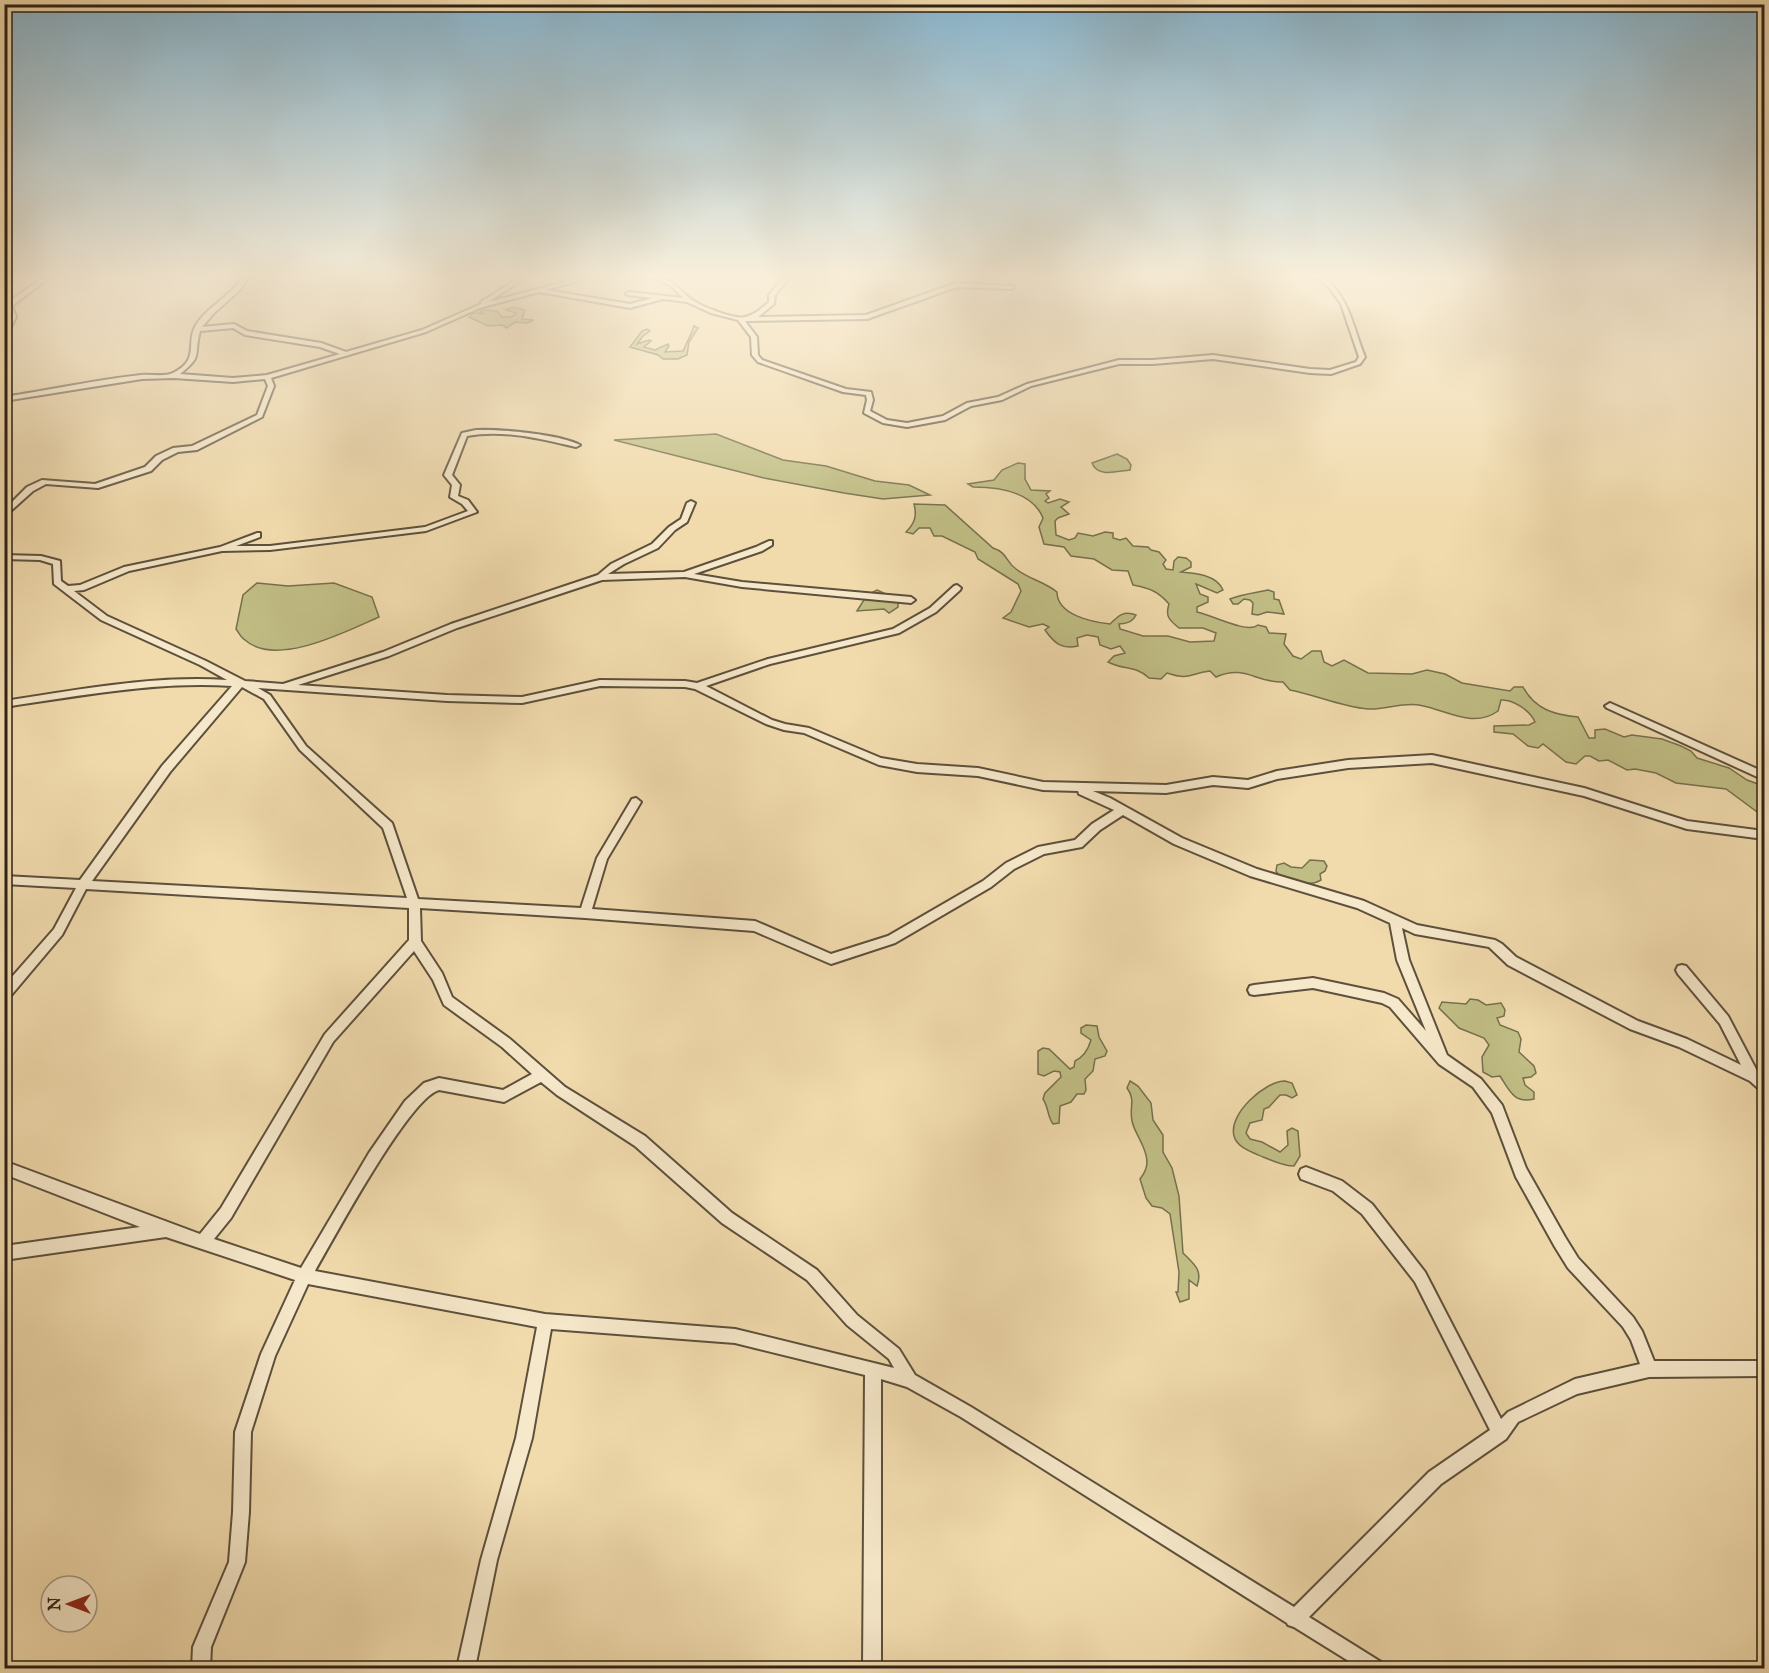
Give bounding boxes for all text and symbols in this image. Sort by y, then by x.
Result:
north arrow [39,1574,99,1634]
text: N [45,1597,64,1611]

